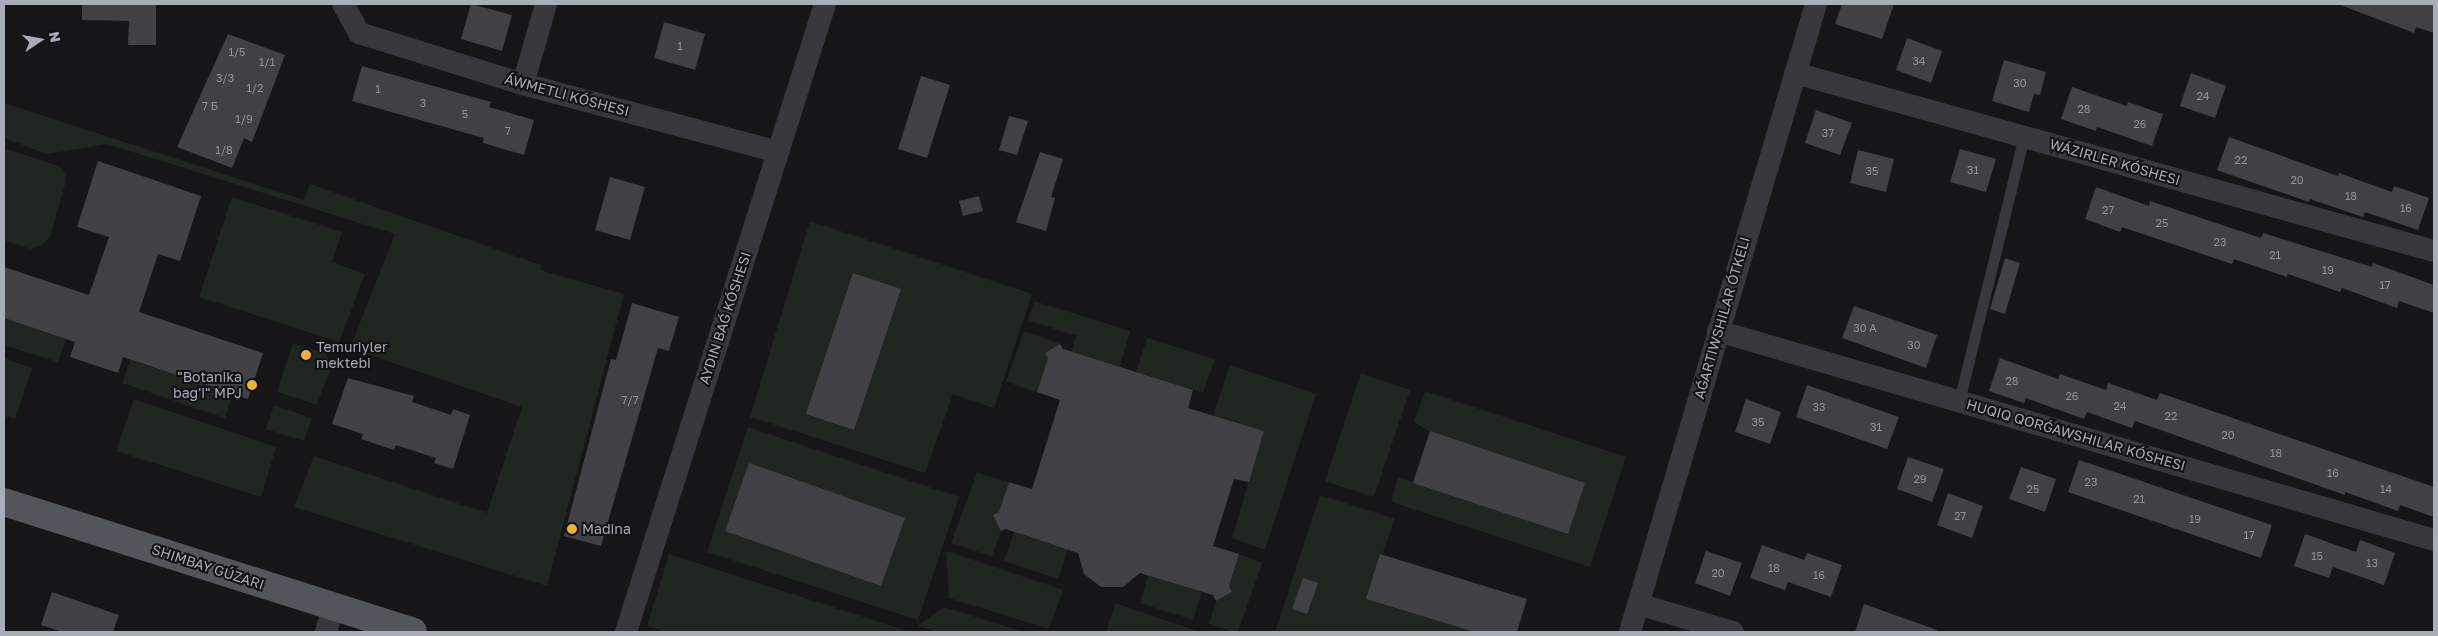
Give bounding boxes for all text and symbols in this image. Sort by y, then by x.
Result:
north arrow [15,15,65,65]
text: N [46,30,65,44]
house number: 1 [677,39,683,53]
house number: 1/5 [229,45,245,59]
house number: 34 [1912,54,1926,68]
house number: 1/1 [259,55,275,69]
street label: ÁWMETLI KÓSHESI [503,70,631,120]
house number: 3/3 [216,71,234,85]
house number: 30 [2013,76,2027,90]
house number: 1/2 [247,81,263,95]
house number: 1 [375,82,381,96]
house number: 24 [2196,89,2210,103]
house number: 3 [420,96,426,110]
house number: 7 Б [202,99,218,113]
house number: 28 [2077,102,2091,116]
house number: 5 [462,107,468,121]
house number: 1/9 [235,112,253,126]
house number: 26 [2133,117,2147,131]
house number: 7 [505,124,511,138]
house number: 37 [1822,126,1834,140]
street label: WÁZIRLER KÓSHESI [2048,135,2182,189]
house number: 1/8 [215,143,233,157]
house number: 22 [2235,153,2247,167]
house number: 31 [1967,163,1979,177]
house number: 35 [1866,164,1878,178]
house number: 20 [2290,173,2304,187]
house number: 18 [2345,189,2357,203]
house number: 16 [2400,201,2412,215]
house number: 27 [2102,203,2114,217]
house number: 25 [2156,216,2168,230]
street label: AǴARTIWSHILAR ÓTKELI [1691,235,1753,401]
house number: 23 [2214,235,2226,249]
house number: 21 [2269,248,2281,262]
street label: AYDIN BAǴ KÓSHESI [696,250,754,386]
house number: 19 [2322,263,2334,277]
house number: 17 [2379,278,2391,292]
house number: 30 А [1853,321,1877,335]
house number: 30 [1907,338,1921,352]
place label: Temuriyler mektebi [316,339,387,372]
marker: Temuriyler mektebi [300,349,312,361]
place label: "Botanika bag'i" MPJ [173,369,242,402]
house number: 28 [2005,374,2019,388]
marker: "Botanika bag'i" MPJ [246,379,258,391]
house number: 26 [2065,389,2079,403]
house number: 7/7 [622,393,638,407]
street label: HUQIQ QORǴAWSHILAR KÓSHESI [1964,396,2188,474]
house number: 24 [2113,399,2127,413]
house number: 33 [1813,400,1825,414]
house number: 22 [2165,409,2177,423]
house number: 35 [1752,415,1764,429]
house number: 31 [1870,420,1882,434]
house number: 20 [2221,428,2235,442]
house number: 18 [2270,446,2282,460]
house number: 16 [2327,466,2339,480]
house number: 29 [1913,472,1927,486]
house number: 23 [2085,475,2097,489]
house number: 25 [2027,482,2039,496]
house number: 14 [2380,482,2392,496]
house number: 21 [2133,492,2145,506]
house number: 27 [1954,509,1966,523]
house number: 19 [2189,512,2201,526]
place label: Madina [582,521,631,537]
marker: Madina [566,523,578,535]
house number: 17 [2243,528,2255,542]
street label: SHIMBAY GÚZARI [150,541,266,593]
house number: 15 [2311,549,2323,563]
house number: 13 [2366,556,2378,570]
house number: 18 [1768,561,1780,575]
house number: 20 [1711,566,1725,580]
house number: 16 [1813,568,1825,582]

